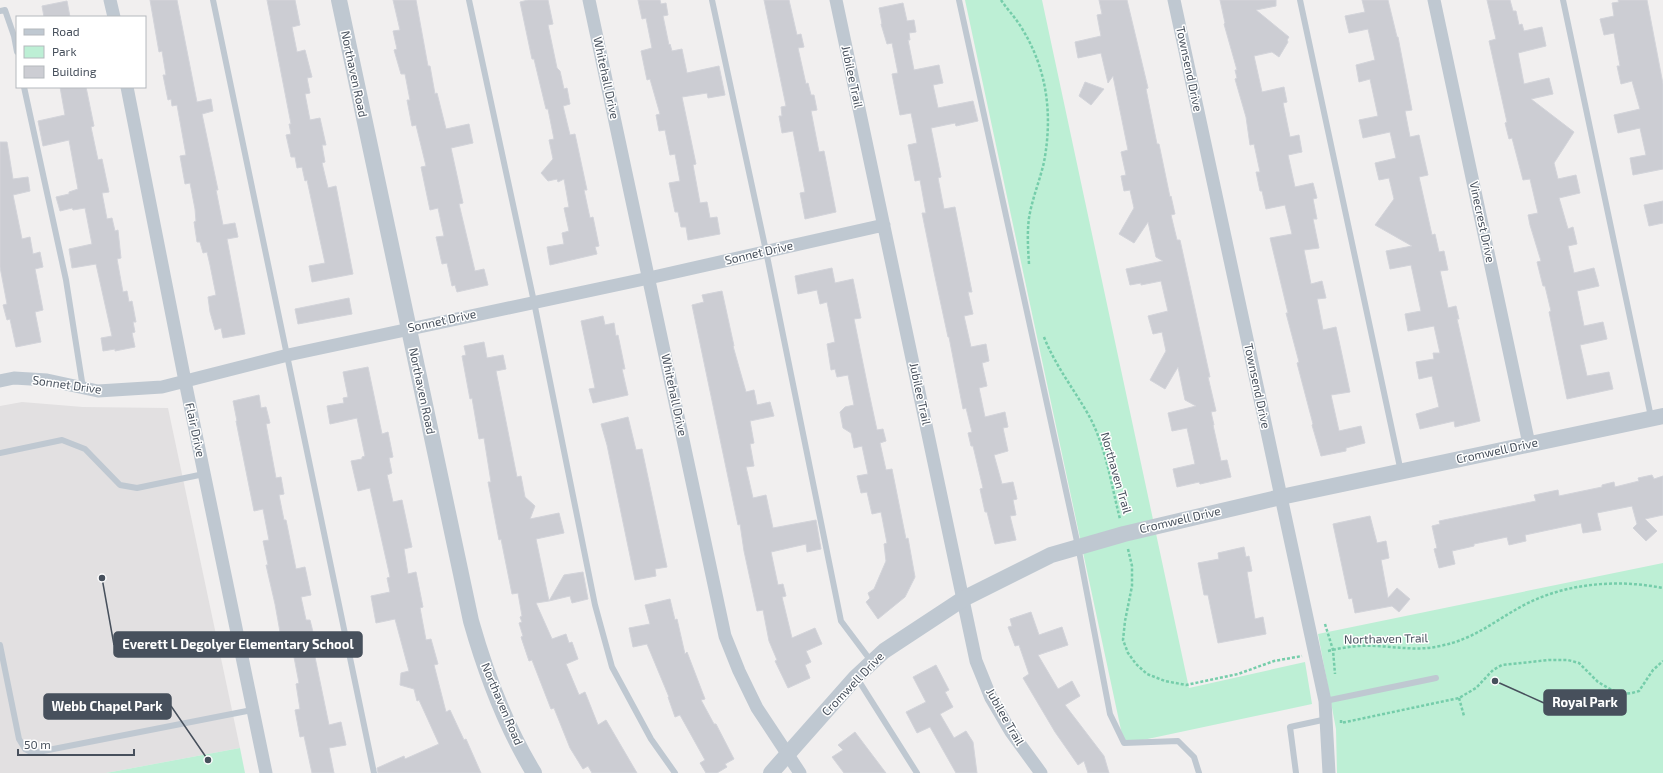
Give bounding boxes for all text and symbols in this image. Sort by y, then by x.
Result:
legend [16,16,146,88]
text: Road [52,24,80,38]
street label: Townsend Drive [1174,25,1206,113]
street label: Northaven Road [339,29,371,118]
street label: Whitehall Drive [591,35,623,120]
text: Park [52,44,77,58]
street label: Jubilee Trail [840,44,867,110]
text: Building [52,64,97,78]
street label: Vinecrest Drive [1468,180,1498,264]
street label: Sonnet Drive [723,237,794,267]
street label: Sonnet Drive [406,306,477,334]
street label: Townsend Drive [1242,342,1274,430]
street label: Northaven Road [407,346,439,435]
street label: Whitehall Drive [659,352,691,437]
street label: Jubilee Trail [908,361,935,427]
street label: Sonnet Drive [32,372,103,396]
street label: Flair Drive [183,401,209,458]
street label: Northaven Trail [1099,430,1135,516]
street label: Cromwell Drive [1455,435,1539,466]
street label: Cromwell Drive [1138,503,1222,535]
street label: Northaven Trail [1344,630,1429,646]
callout: Everett L Degolyer Elementary School [114,632,362,657]
text: Everett L Degolyer Elementary School [122,636,354,652]
street label: Cromwell Drive [818,649,886,718]
street label: Northaven Road [479,660,527,747]
street label: Jubilee Trail [984,686,1028,748]
callout: Royal Park [1544,690,1626,715]
callout: Webb Chapel Park [44,694,171,719]
text: Royal Park [1552,694,1619,710]
text: Webb Chapel Park [51,698,163,714]
scale bar [18,731,134,757]
text: 50 m [24,737,51,751]

